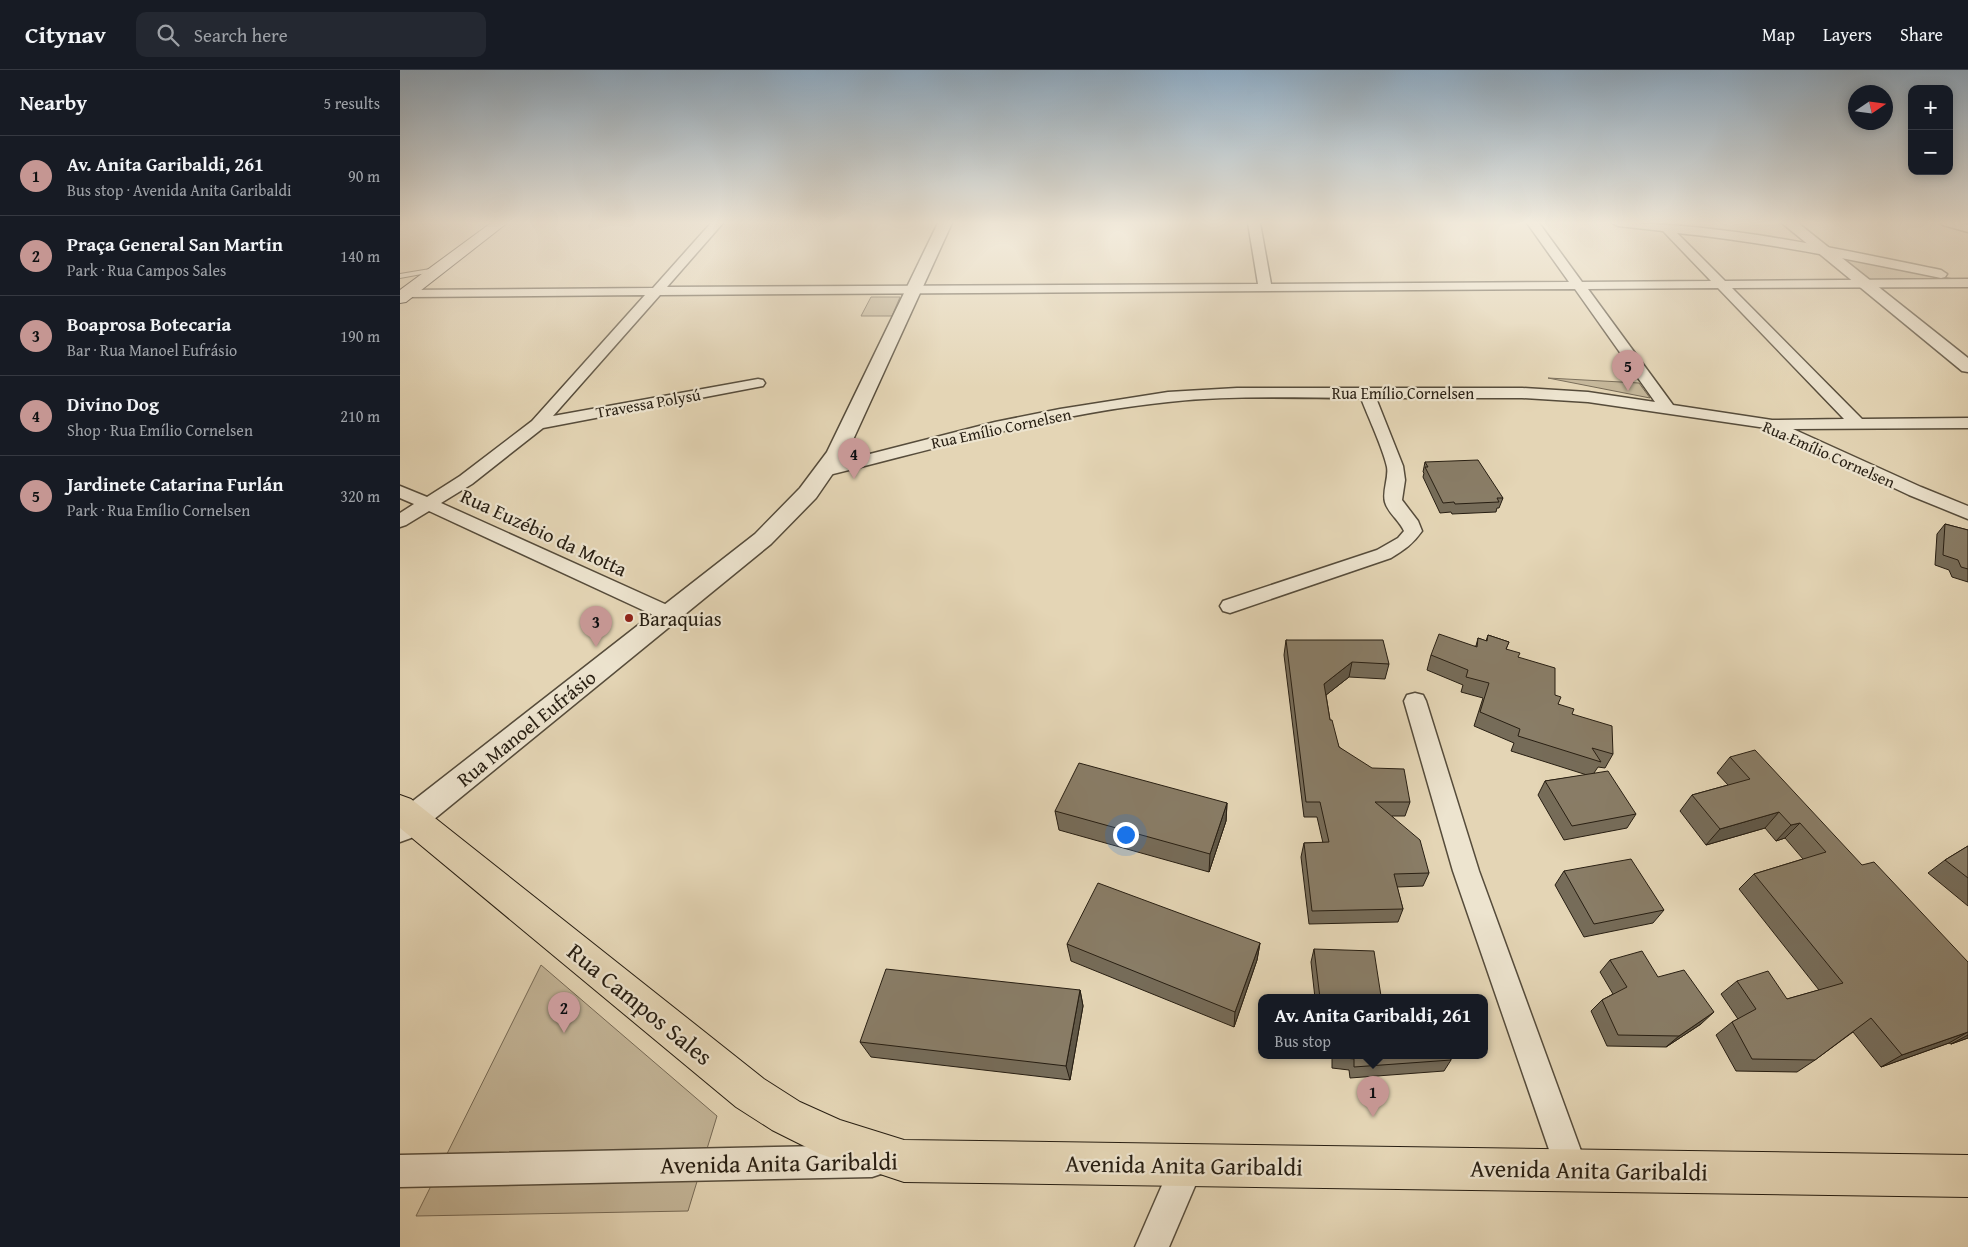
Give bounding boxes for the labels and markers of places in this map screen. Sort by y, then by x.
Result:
pin: 5 [1612,350,1644,391]
pin: 4 [838,438,870,479]
place label: Baraquias [639,604,722,633]
pin: 3 [580,606,612,647]
marker: Baraquias [623,612,635,624]
pin: 2 [548,992,580,1033]
pin: 1 [1357,1076,1389,1117]

